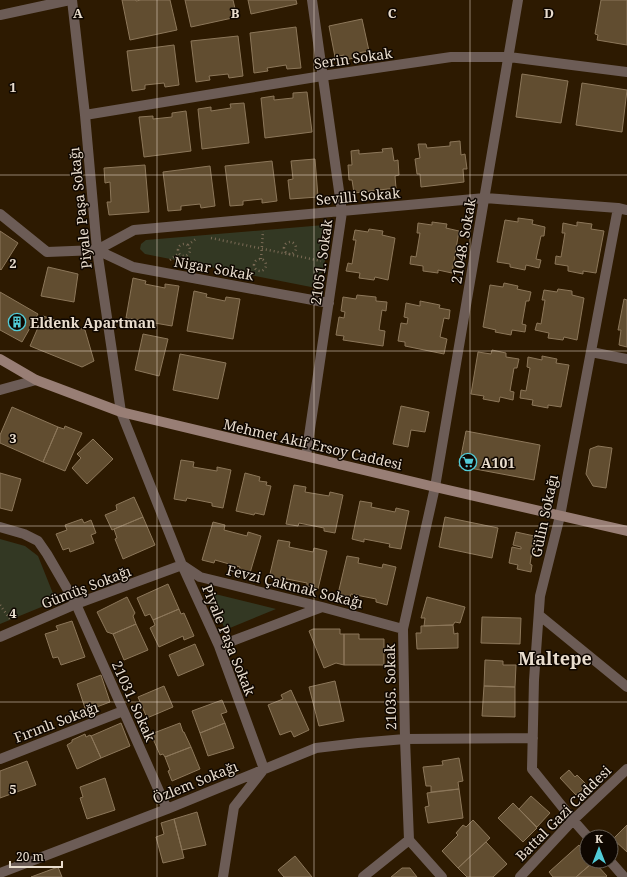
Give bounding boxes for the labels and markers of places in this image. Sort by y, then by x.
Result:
building icon: Eldenk Apartman [7,312,27,332]
place label: Eldenk Apartman [30,313,156,332]
supermarket icon: A101 [458,452,478,472]
place label: A101 [481,453,515,472]

